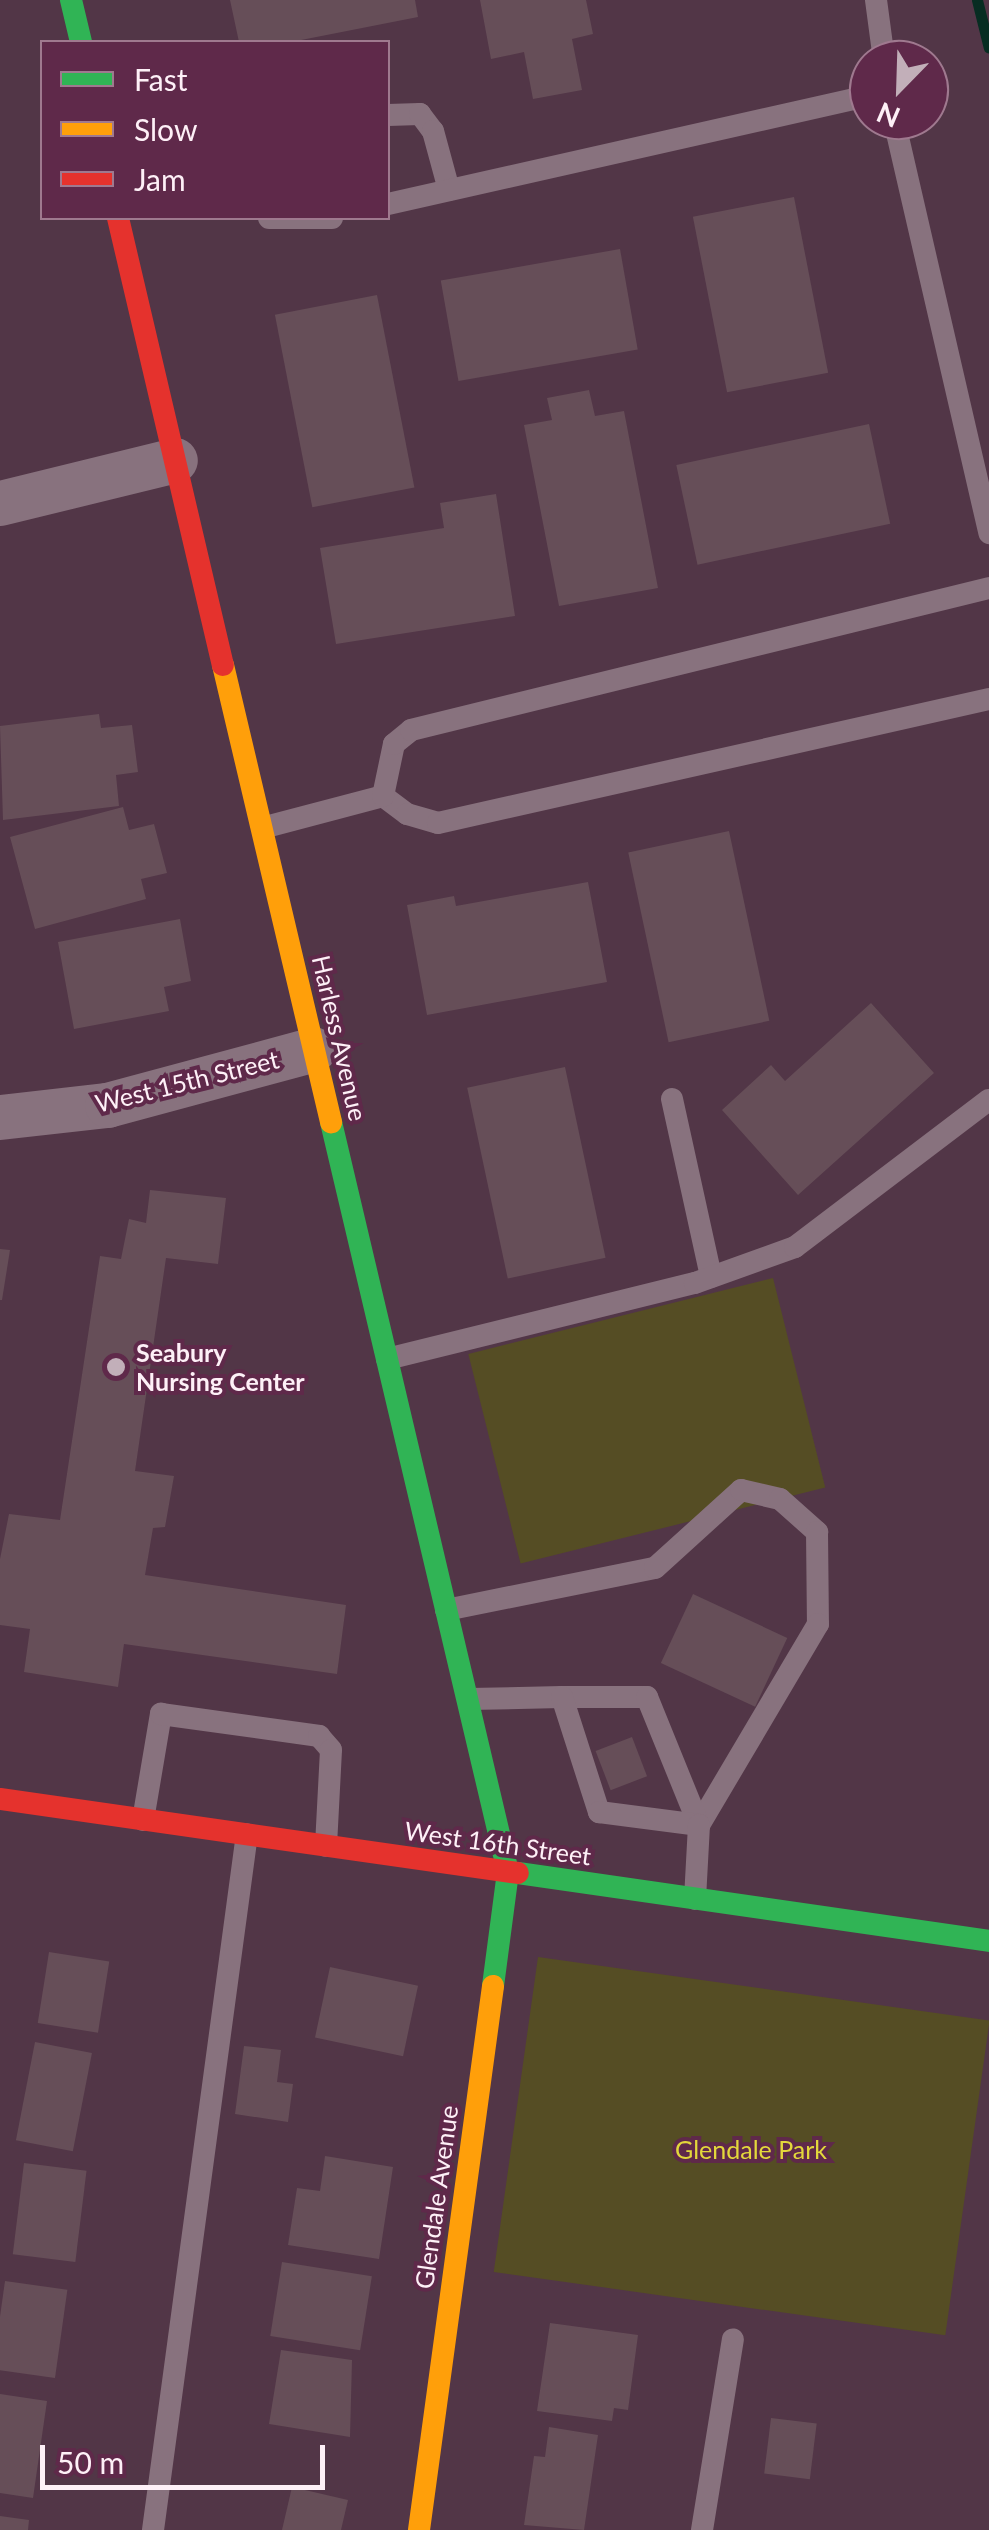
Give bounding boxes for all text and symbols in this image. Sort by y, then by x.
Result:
legend [40,40,390,220]
north arrow [849,40,949,140]
text: Fast [134,61,188,97]
text: N [871,96,905,136]
text: Slow [134,111,197,147]
text: Jam [134,161,186,197]
street label: Harless Avenue [306,952,374,1124]
street label: West 15th Street [92,1044,282,1118]
place label: Seabury Nursing Center [136,1338,305,1397]
marker: Seabury Nursing Center [105,1356,127,1378]
street label: West 16th Street [403,1815,593,1871]
street label: Glendale Avenue [408,2103,464,2291]
park label: Glendale Park [675,2134,827,2164]
scale bar [45,2425,330,2487]
text: 50 m [57,2444,124,2480]

